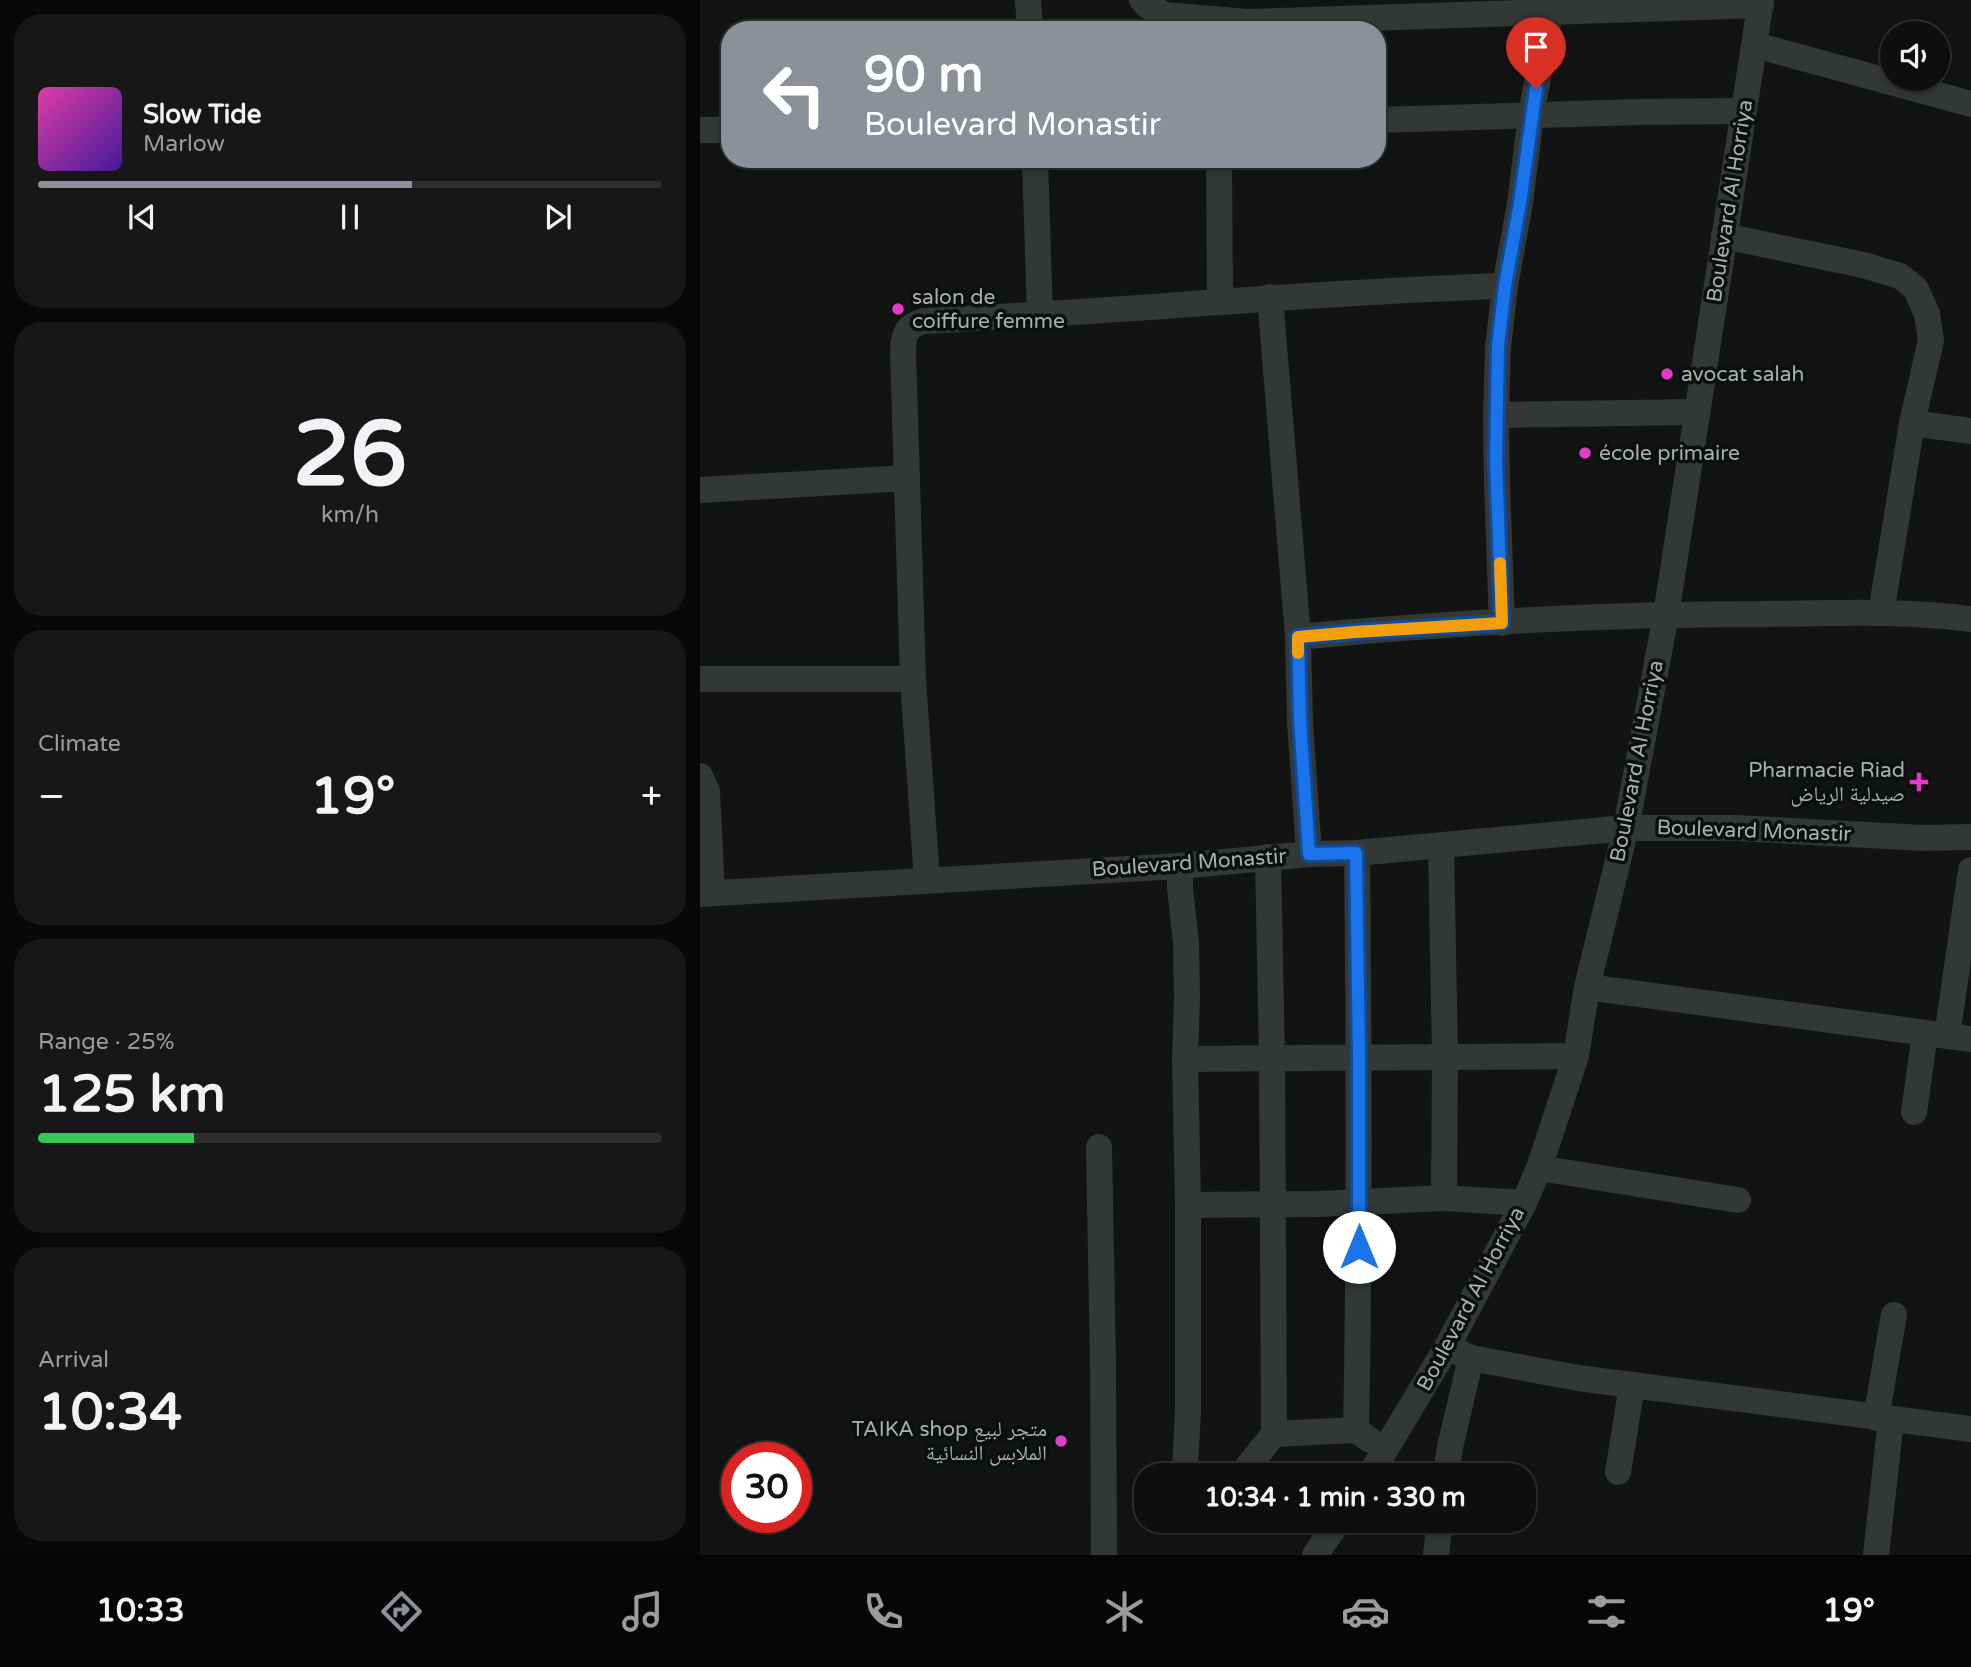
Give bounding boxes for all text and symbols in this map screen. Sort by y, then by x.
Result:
pin [1506,17,1566,89]
map controls [1880,21,1950,91]
button: sound [1880,21,1950,91]
icon: arrive [1517,28,1555,66]
text: 90 m [864,46,983,105]
icon: left [749,49,840,140]
street label: Boulevard Al Horriya [1702,98,1758,304]
text: Slow Tide [143,99,261,130]
text: Boulevard Monastir [864,106,1161,144]
text: Marlow [143,130,225,158]
icon: previous [123,198,161,236]
icon: pause [331,198,369,236]
icon: next [539,198,577,236]
place label: salon de coiffure femme [912,285,1065,334]
marker: salon de coiffure femme [890,301,906,317]
place label: avocat salah [1681,362,1804,387]
marker: avocat salah [1659,366,1675,382]
text: 26 [293,400,407,510]
place label: école primaire [1599,441,1740,466]
marker: école primaire [1577,445,1593,461]
text: km/h [321,501,379,529]
street label: Boulevard Al Horriya [1605,658,1669,864]
text: Climate [38,730,121,758]
place label: Pharmacie Riad صيدلية الرياض [1748,758,1905,807]
text: 19° [310,765,395,828]
text: − [38,774,65,820]
text: + [641,774,662,820]
marker: Pharmacie Riad صيدلية الرياض [1911,774,1927,790]
street label: Boulevard Monastir [1656,815,1852,847]
street label: Boulevard Monastir [1091,844,1287,882]
text: Range · 25% [38,1028,174,1056]
text: 125 km [38,1063,226,1126]
street label: Boulevard Al Horriya [1412,1203,1530,1395]
position arrow [1322,1210,1396,1284]
text: Arrival [38,1346,109,1374]
text: 10:34 [38,1381,182,1444]
place label: TAIKA shop متجر لبيع الملابس النسائية [852,1417,1047,1466]
marker: TAIKA shop متجر لبيع الملابس النسائية [1053,1433,1069,1449]
speed limit sign: 30 [721,1442,812,1533]
text: 10:34 · 1 min · 330 m [1204,1482,1466,1513]
icon: directions [377,1587,426,1636]
icon: music [618,1587,667,1636]
icon: phone [859,1587,908,1636]
icon: climate [1100,1587,1149,1636]
icon: car [1341,1587,1390,1636]
icon: filters [1582,1587,1631,1636]
text: 10:33 [96,1592,185,1630]
text: 19° [1823,1592,1875,1630]

